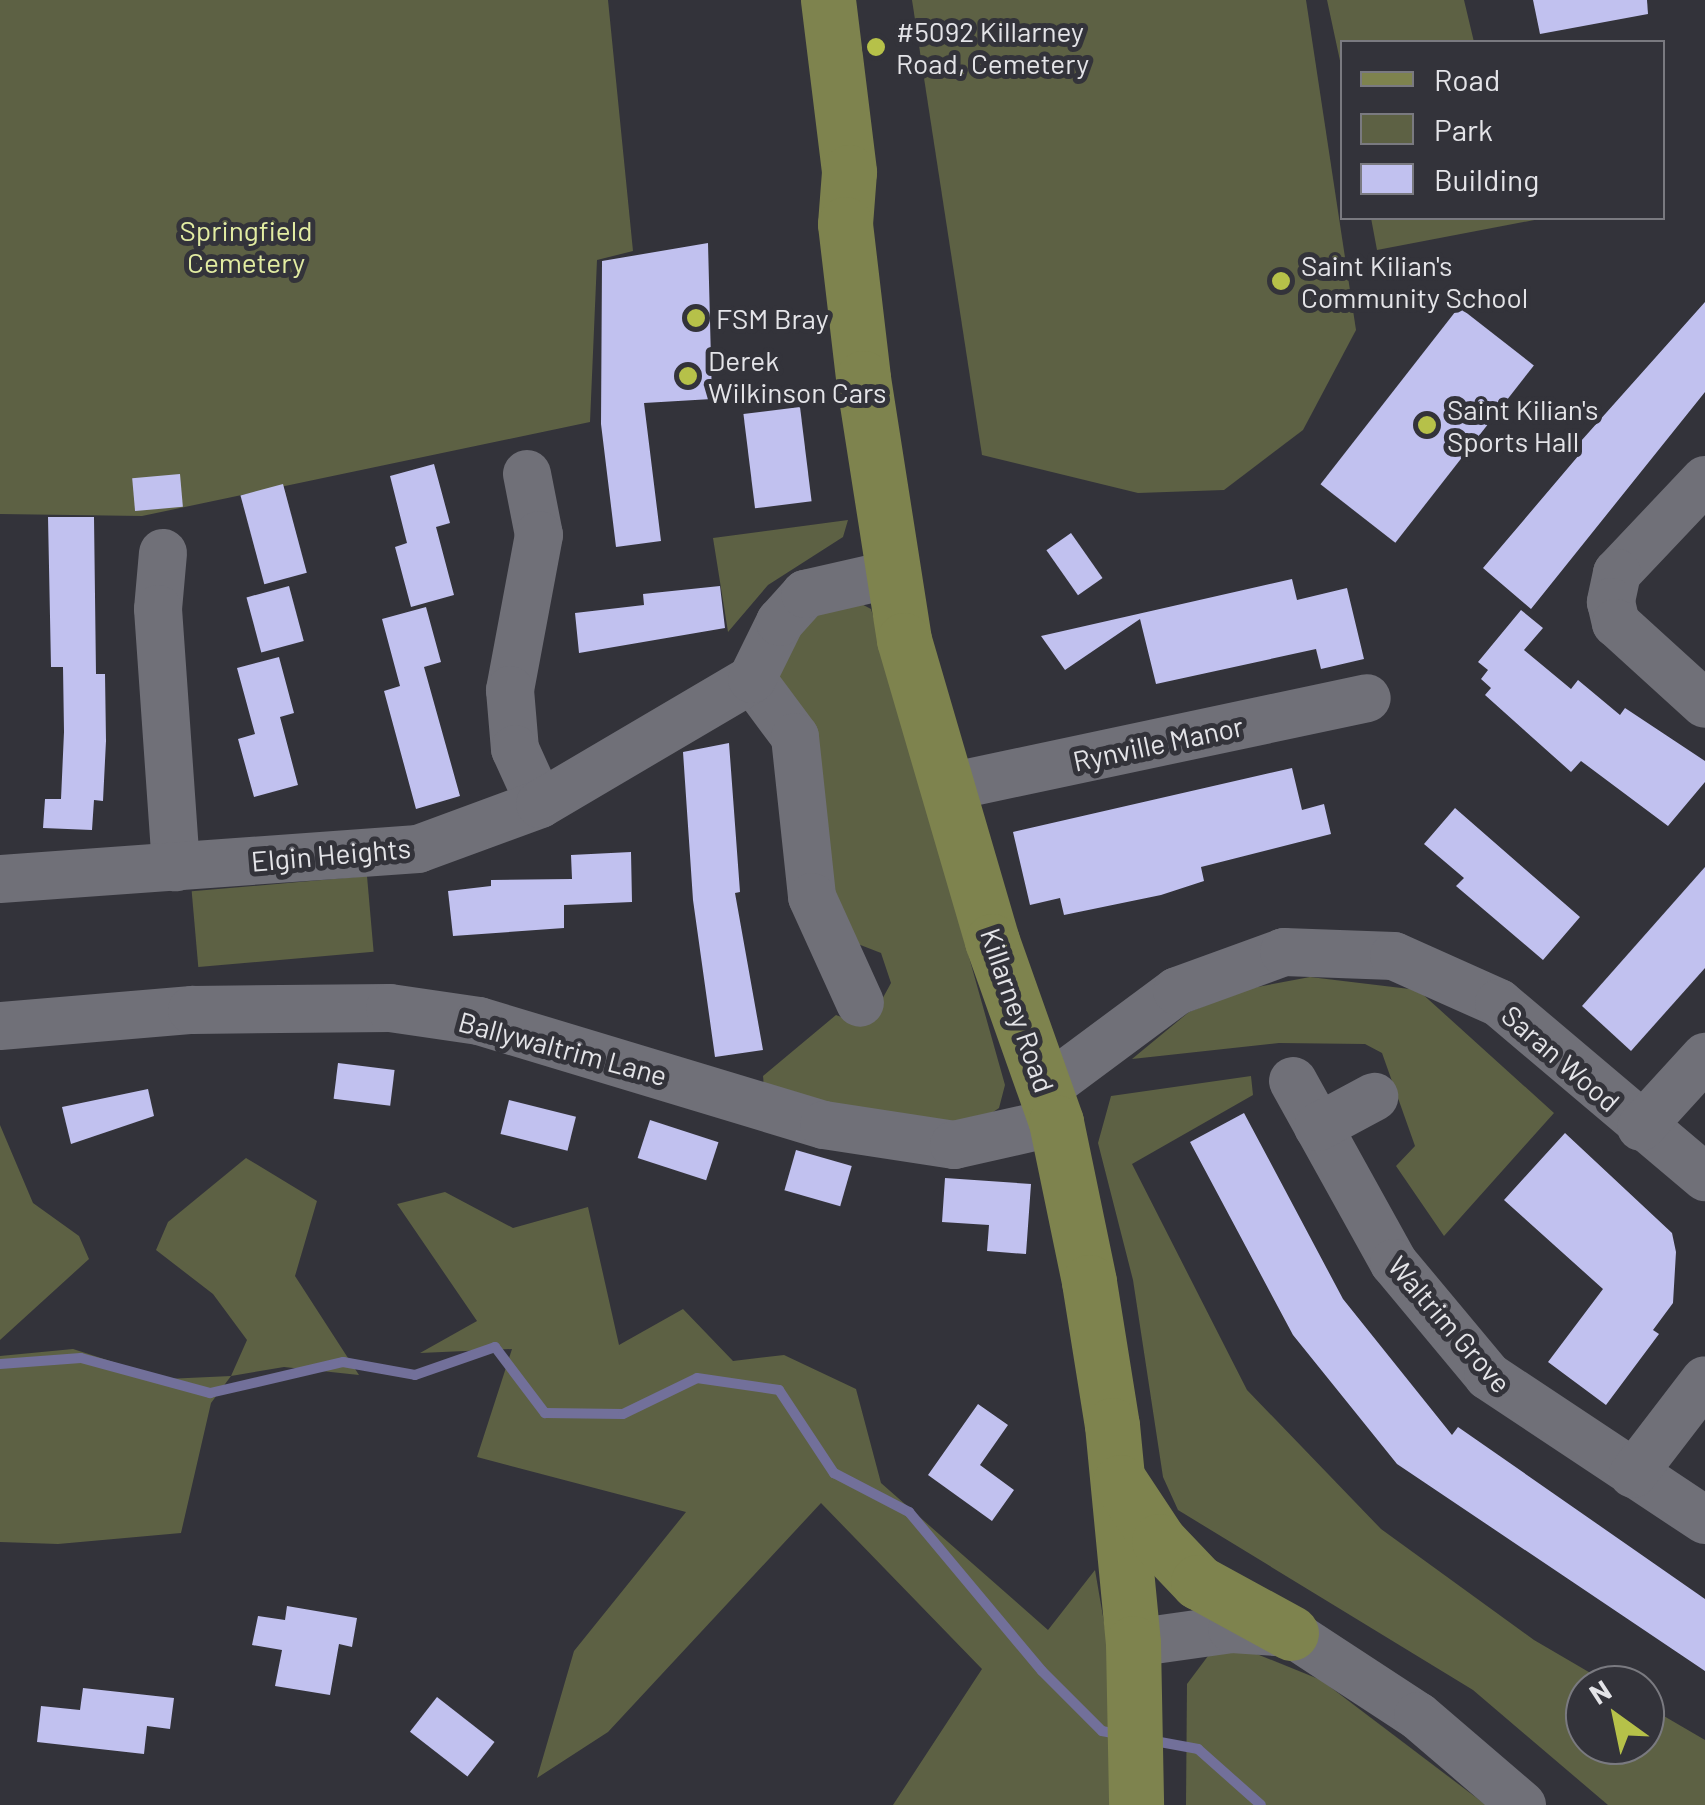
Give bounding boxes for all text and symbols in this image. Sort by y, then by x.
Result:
place label: #5092 Killarney Road, Cemetery [896,14,1089,80]
marker: #5092 Killarney Road, Cemetery [865,36,887,58]
legend [1340,40,1665,220]
text: Road [1434,61,1500,97]
text: Park [1434,111,1493,147]
text: Building [1434,161,1539,197]
park label: Springfield Cemetery [180,213,312,279]
place label: Saint Kilian's Community School [1301,248,1528,314]
marker: Saint Kilian's Community School [1270,270,1292,292]
place label: FSM Bray [716,301,829,335]
marker: FSM Bray [685,307,707,329]
place label: Derek Wilkinson Cars [708,343,887,409]
marker: Derek Wilkinson Cars [677,365,699,387]
place label: Saint Kilian's Sports Hall [1447,392,1598,458]
marker: Saint Kilian's Sports Hall [1416,414,1438,436]
street label: Rynville Manor [1070,709,1246,777]
street label: Elgin Heights [250,830,412,878]
street label: Killarney Road [974,923,1062,1097]
street label: Saran Wood [1495,998,1627,1118]
street label: Ballywaltrim Lane [455,1004,671,1092]
street label: Waltrim Grove [1382,1249,1518,1399]
north arrow [1565,1665,1665,1765]
text: N [1583,1672,1617,1711]

